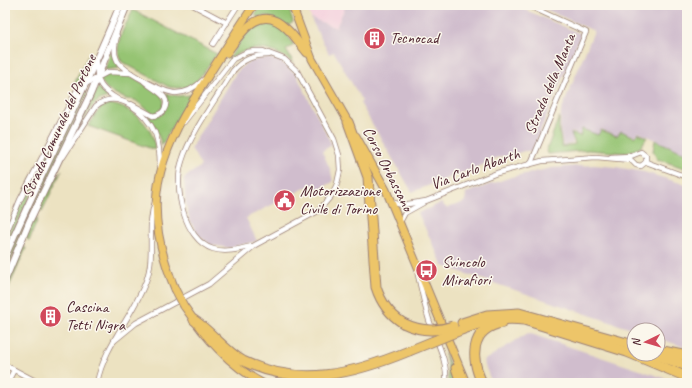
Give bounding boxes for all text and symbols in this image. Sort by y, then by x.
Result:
building icon: Tecnocad [362,25,388,51]
place label: Tecnocad [390,28,441,48]
street label: Strada della Manta [520,29,581,137]
street label: Strada Comunale del Portone [17,49,102,201]
street label: Corso Orbassano [358,124,419,217]
street label: Via Carlo Abarth [428,143,523,194]
place label: Motorizzazione Civile di Torino [300,181,382,219]
public building icon: Motorizzazione Civile di Torino [271,187,297,213]
place label: Svincolo Mirafiori [442,252,493,290]
bus stop icon: Svincolo Mirafiori [413,258,439,284]
place label: Cascina Tetti Nigra [66,297,126,335]
building icon: Cascina Tetti Nigra [38,303,64,329]
north arrow [626,322,666,362]
text: N [629,337,643,347]

